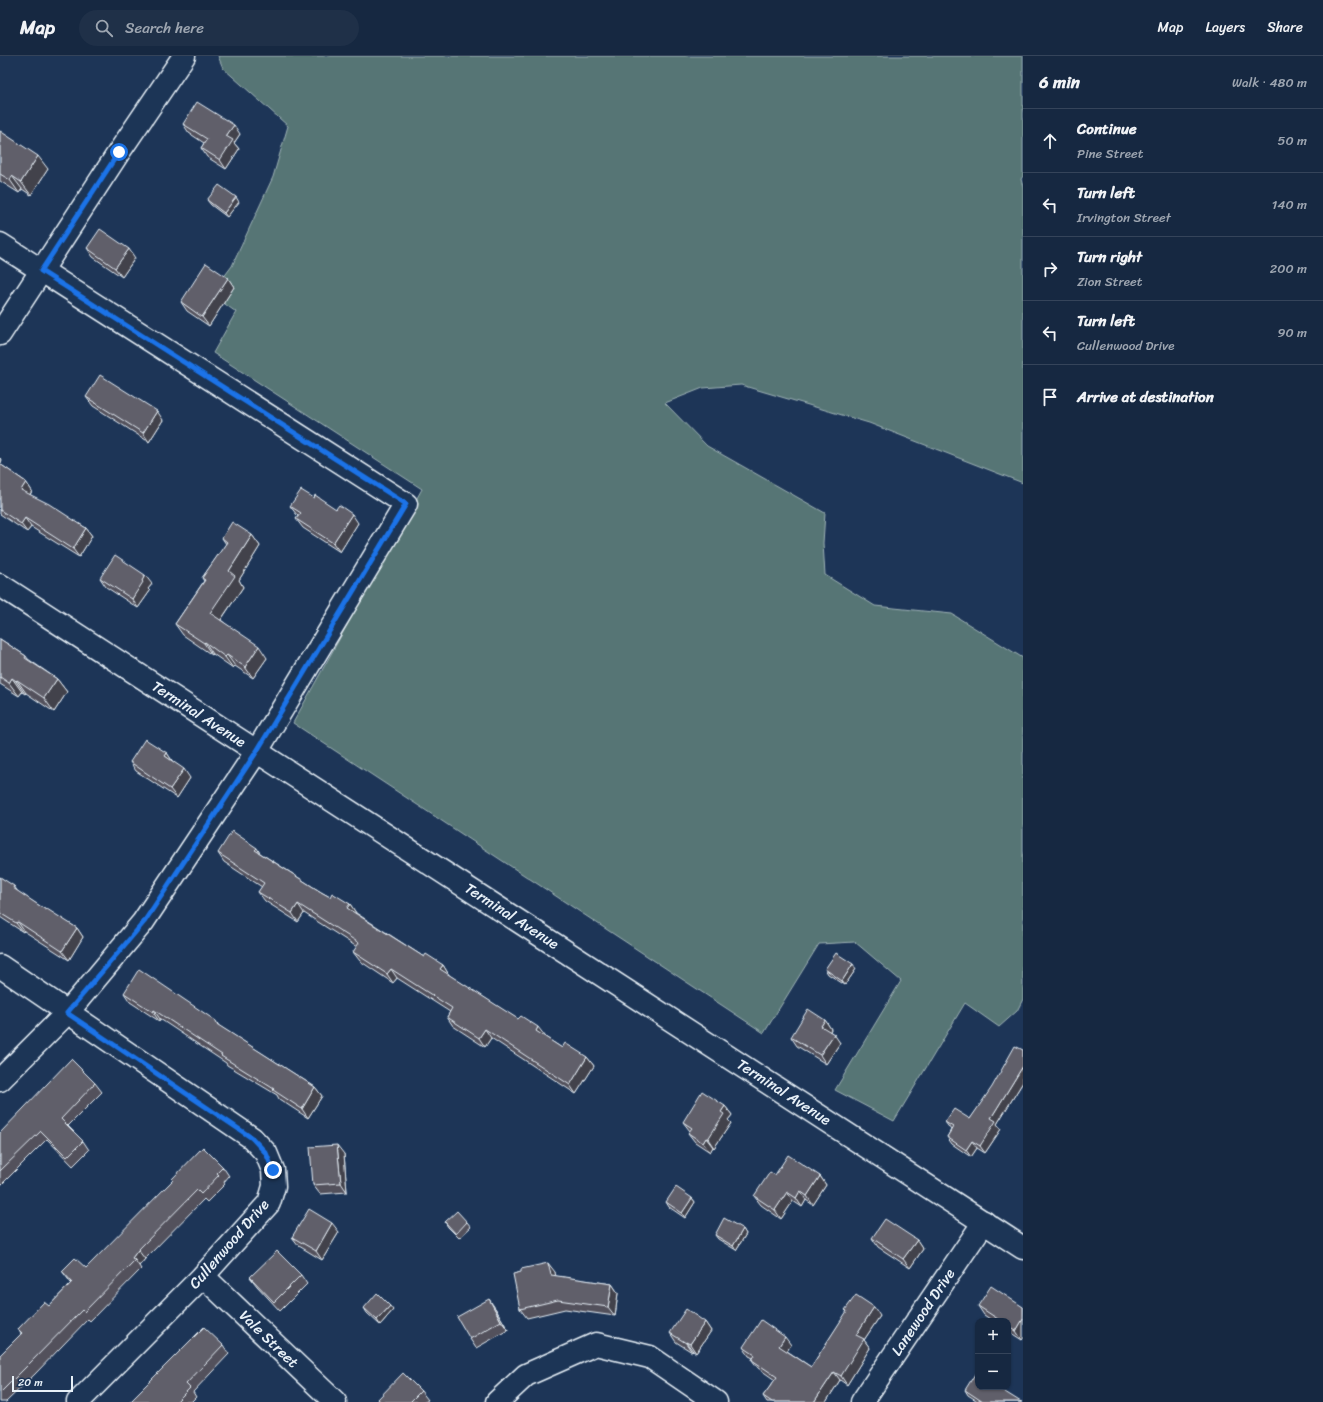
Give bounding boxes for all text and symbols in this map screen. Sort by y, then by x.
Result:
search box [79,10,359,46]
text: Map [20,11,55,44]
text: Search here [125,15,204,41]
text: Map [1158,15,1183,40]
text: Layers [1205,15,1245,40]
text: Share [1267,15,1303,40]
icon: search [93,17,115,39]
text: 6 min [1039,67,1080,97]
text: Walk · 480 m [1232,71,1307,94]
text: Continue [1077,116,1137,142]
text: 50 m [1277,129,1307,152]
icon: ahead [1039,130,1061,152]
text: Pine Street [1077,142,1143,165]
route start [110,143,128,161]
text: Turn left [1077,180,1135,206]
text: 140 m [1272,193,1307,216]
icon: left [1039,194,1061,216]
text: Irvington Street [1077,206,1171,229]
text: Turn right [1077,244,1142,270]
text: 200 m [1270,257,1307,280]
icon: right [1039,258,1061,280]
text: Zion Street [1077,270,1142,293]
text: Turn left [1077,308,1135,334]
text: 90 m [1277,321,1307,344]
icon: left [1039,322,1061,344]
text: Cullenwood Drive [1077,334,1175,357]
text: Arrive at destination [1077,384,1214,410]
icon: arrive [1039,386,1061,408]
street label: Terminal Avenue [147,674,251,754]
street label: Terminal Avenue [460,876,564,956]
street label: Terminal Avenue [732,1052,836,1132]
route end [264,1161,282,1179]
street label: Cullenwood Drive [182,1193,276,1295]
street label: Lanewood Drive [884,1263,962,1361]
street label: Vale Street [233,1304,305,1375]
map controls [975,1318,1011,1390]
button: + [975,1318,1011,1354]
button: − [975,1354,1011,1390]
text: 20 m [18,1373,43,1392]
scale bar [12,1374,73,1393]

